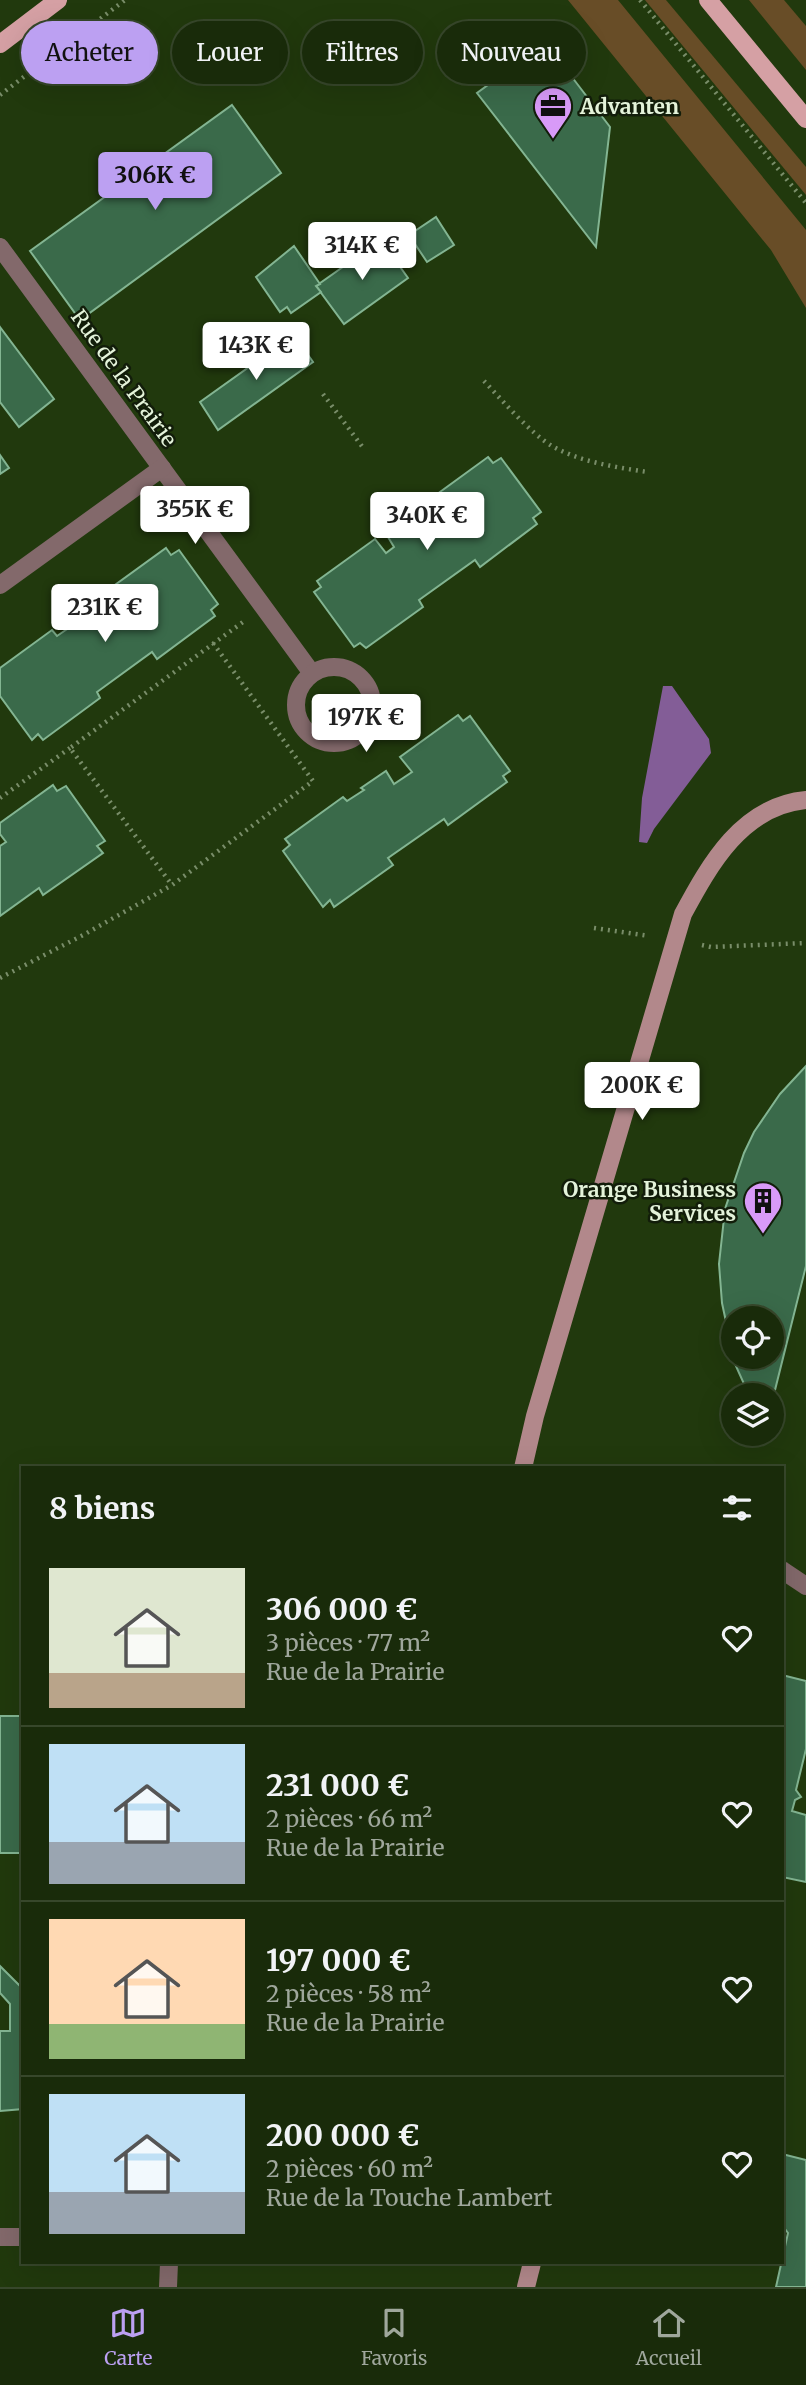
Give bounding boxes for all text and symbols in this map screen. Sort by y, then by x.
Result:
chip: Acheter [21,21,158,84]
chip: Louer [172,21,288,84]
chip: Filtres [302,21,423,84]
chip: Nouveau [437,21,586,84]
office icon: Advanten [532,85,574,140]
place label: Advanten [579,93,679,120]
pin: 306K € [98,152,212,212]
text: 306K € [114,160,196,189]
pin: 314K € [305,222,419,282]
text: 314K € [324,230,400,259]
street label: Rue de la Prairie [65,304,183,452]
pin: 143K € [199,322,313,382]
text: 143K € [219,330,293,359]
pin: 355K € [138,486,252,546]
pin: 340K € [370,492,484,552]
text: 355K € [156,494,234,523]
text: 340K € [386,500,468,529]
pin: 231K € [48,584,162,644]
text: 231K € [67,592,143,621]
pin: 197K € [309,694,423,754]
text: 197K € [328,702,404,731]
pin: 200K € [585,1062,699,1122]
text: 200K € [601,1070,683,1099]
place label: Orange Business Services [563,1176,736,1227]
building icon: Orange Business Services [742,1180,784,1235]
map controls [721,1306,784,1446]
button: locate [721,1306,784,1369]
button: layers [721,1383,784,1446]
text: 8 biens [49,1489,155,1527]
icon: filters [718,1489,756,1527]
text: 306 000 € [266,1590,418,1628]
icon: home [105,1596,189,1680]
icon: heart [718,1619,756,1657]
text: 3 pièces · 77 m² [266,1628,430,1657]
text: Rue de la Prairie [266,1657,444,1686]
text: 231 000 € [266,1766,409,1804]
icon: home [105,1772,189,1856]
icon: heart [718,1795,756,1833]
text: 2 pièces · 66 m² [266,1804,432,1833]
text: Rue de la Prairie [266,1833,444,1862]
text: 197 000 € [266,1941,411,1979]
icon: home [105,1947,189,2031]
icon: heart [718,1970,756,2008]
text: 2 pièces · 58 m² [266,1979,431,2008]
text: Rue de la Prairie [266,2008,444,2037]
text: 200 000 € [266,2116,419,2154]
icon: home [105,2122,189,2206]
icon: heart [718,2145,756,2183]
text: 2 pièces · 60 m² [266,2154,433,2183]
text: Rue de la Touche Lambert [266,2183,552,2212]
tab: Carte [104,2304,153,2370]
tab: Favoris [361,2304,427,2370]
tab: Accueil [636,2304,702,2370]

